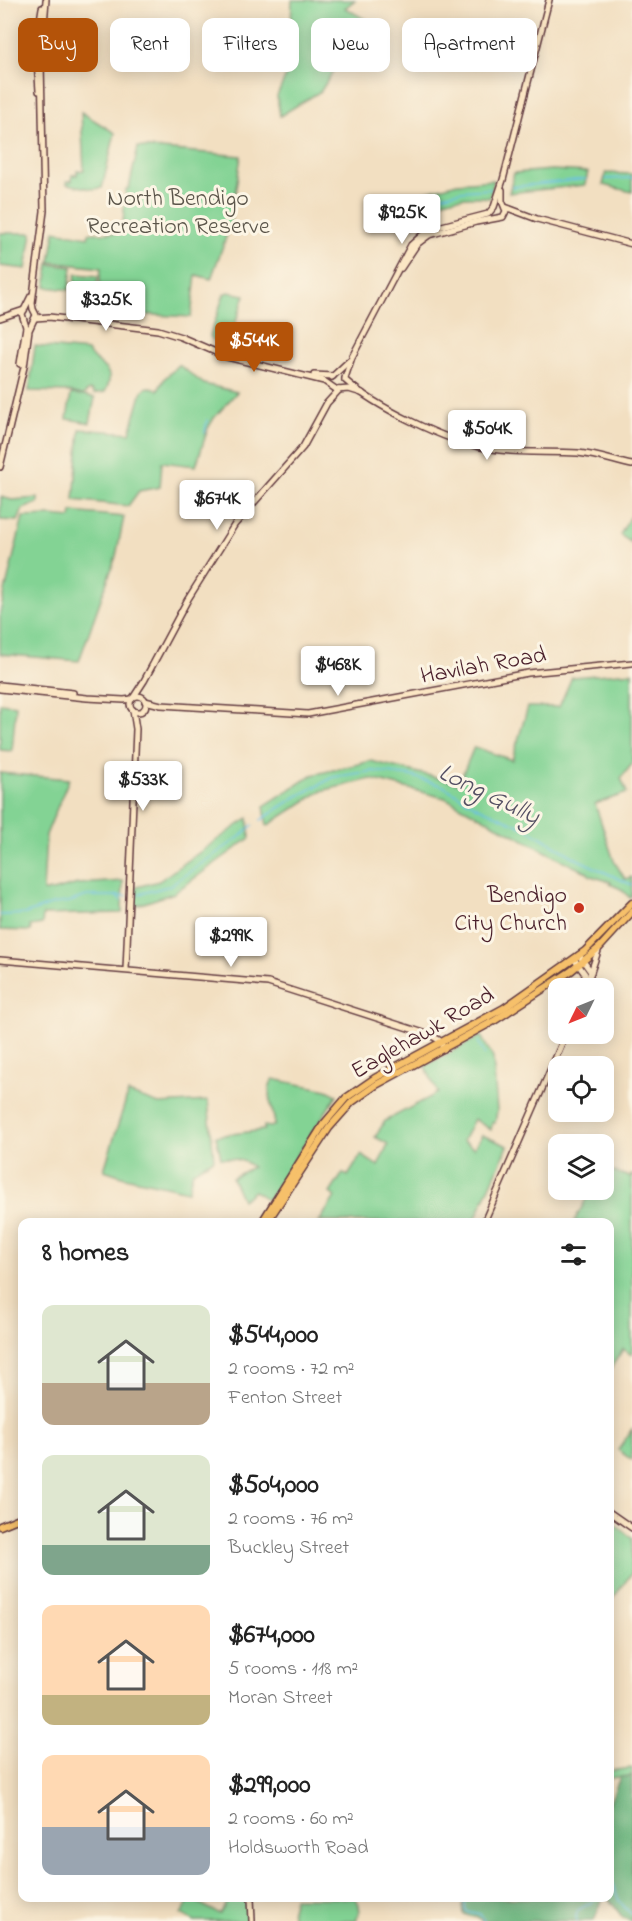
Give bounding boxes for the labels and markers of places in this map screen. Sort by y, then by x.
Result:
pin: $925K [360,194,444,245]
pin: $325K [64,281,148,332]
pin: $544K [212,322,296,373]
pin: $504K [445,410,529,461]
pin: $674K [175,480,259,531]
pin: $468K [296,646,380,697]
pin: $533K [101,761,185,812]
place label: Bendigo City Church [454,879,567,943]
marker: Bendigo City Church [572,901,586,915]
pin: $299K [189,917,273,968]

